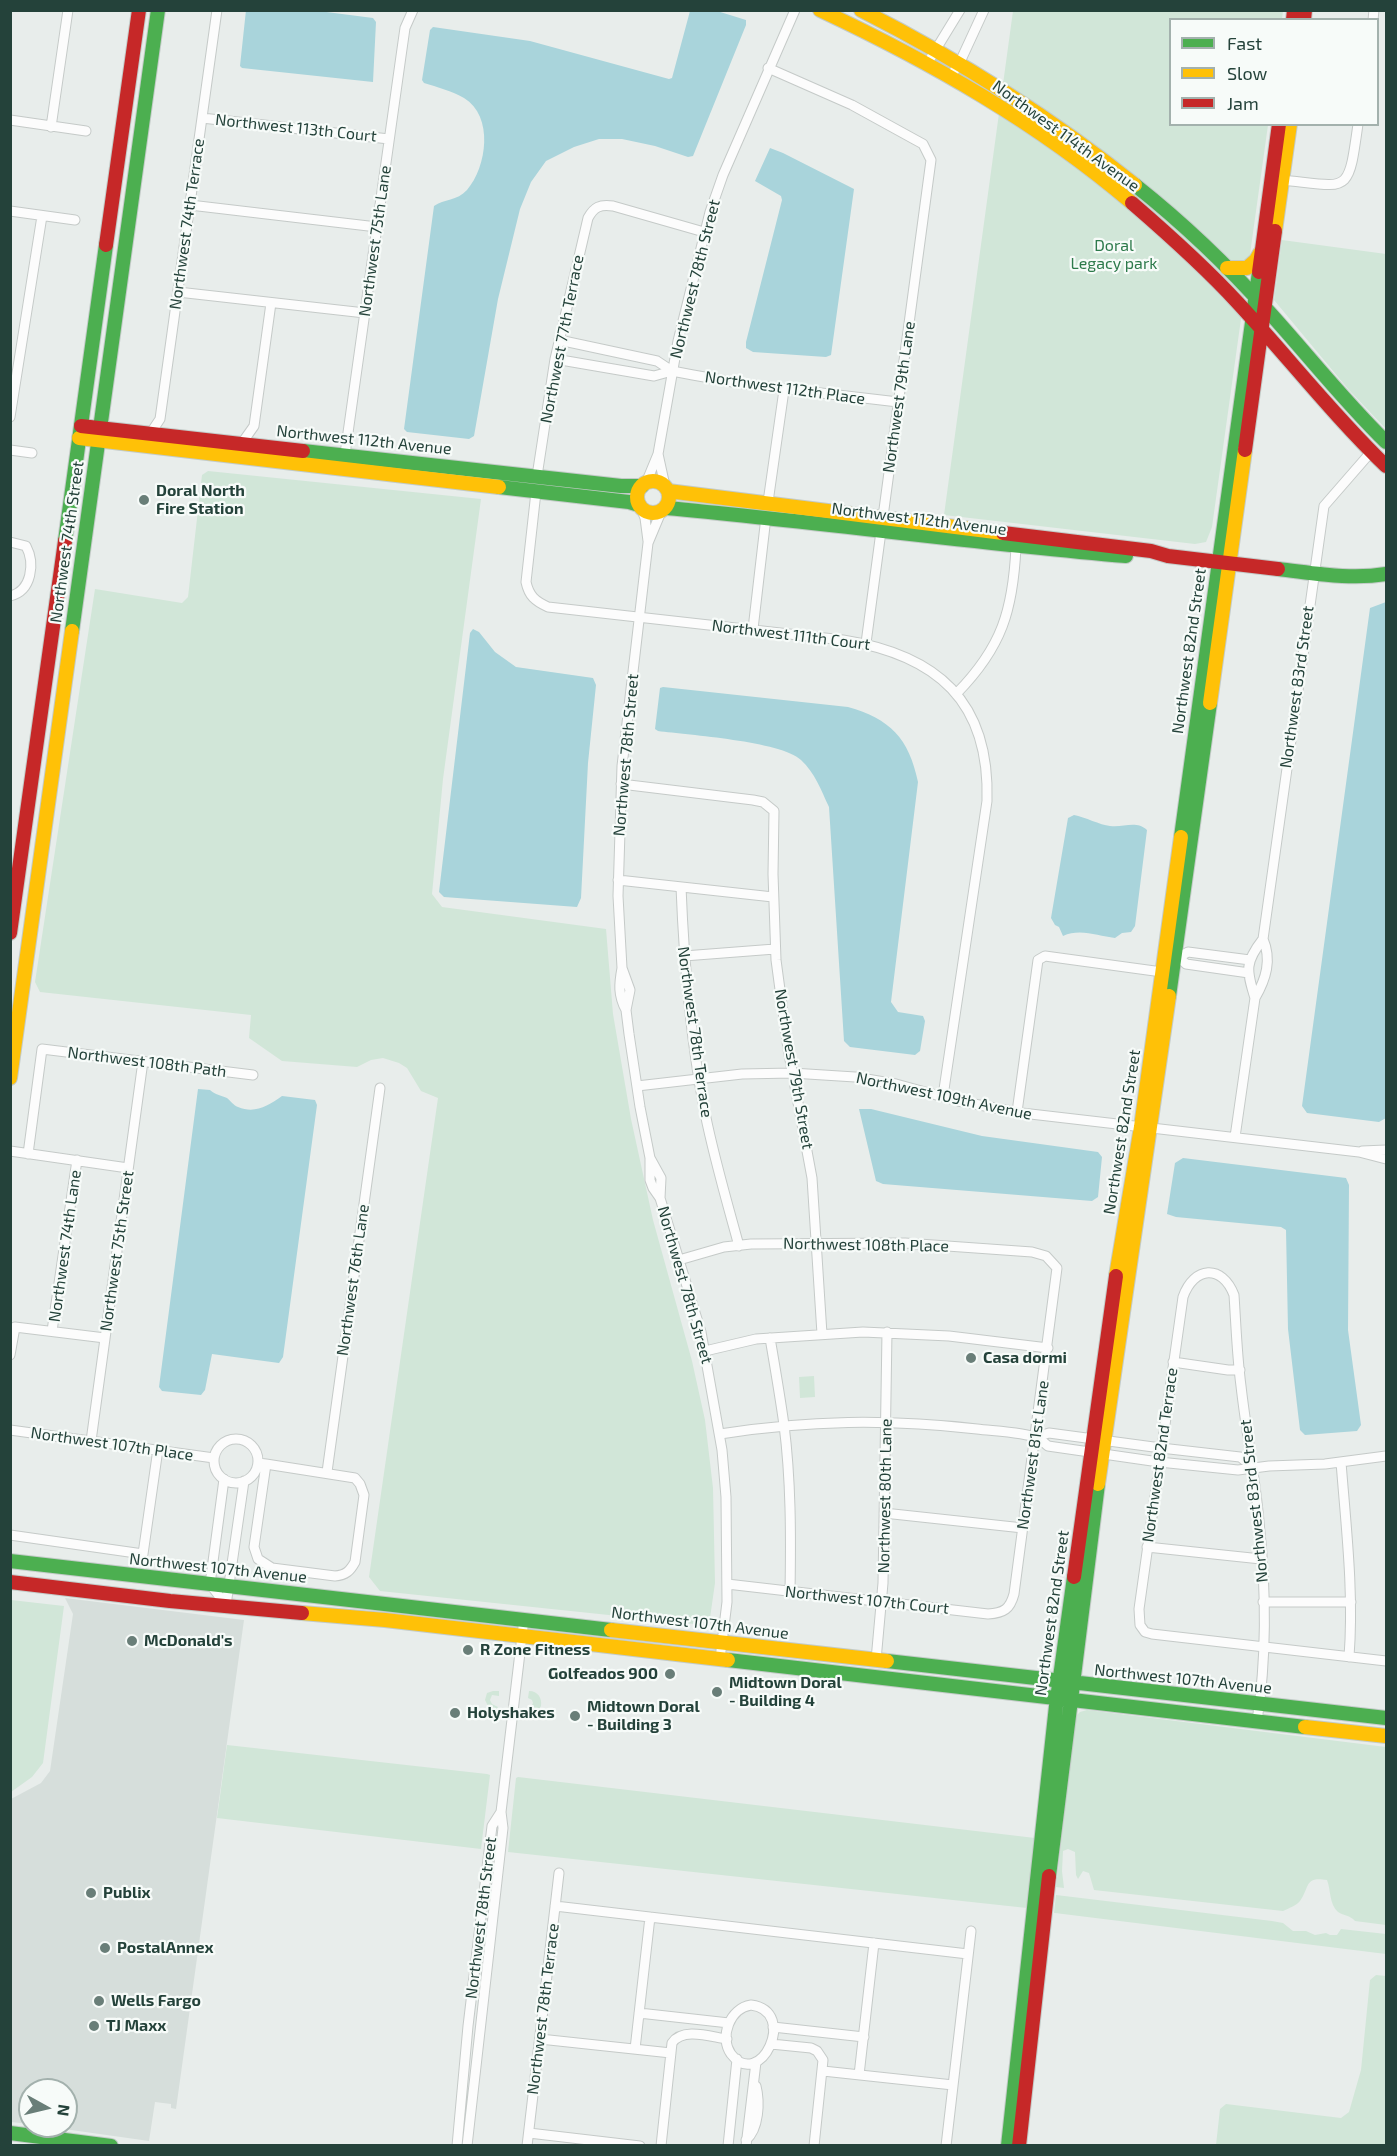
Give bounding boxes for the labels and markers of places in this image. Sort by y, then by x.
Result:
place label: Doral North Fire Station [156,481,245,519]
marker: Doral North Fire Station [137,493,151,507]
place label: Casa dormi [983,1348,1067,1368]
marker: Casa dormi [964,1351,978,1365]
place label: McDonald's [144,1631,233,1651]
marker: McDonald's [125,1634,139,1648]
place label: R Zone Fitness [480,1640,590,1660]
marker: R Zone Fitness [461,1643,475,1657]
place label: Golfeados 900 [548,1664,658,1684]
marker: Golfeados 900 [663,1667,677,1681]
place label: Midtown Doral - Building 4 [729,1673,842,1711]
marker: Midtown Doral - Building 4 [710,1685,724,1699]
place label: Midtown Doral - Building 3 [587,1697,700,1735]
place label: Holyshakes [467,1703,555,1723]
marker: Holyshakes [448,1706,462,1720]
marker: Midtown Doral - Building 3 [568,1709,582,1723]
place label: Publix [103,1883,151,1903]
marker: Publix [84,1886,98,1900]
place label: PostalAnnex [117,1938,213,1958]
marker: PostalAnnex [98,1941,112,1955]
place label: Wells Fargo [111,1991,201,2011]
marker: Wells Fargo [92,1994,106,2008]
place label: TJ Maxx [106,2016,166,2036]
marker: TJ Maxx [87,2019,101,2033]

